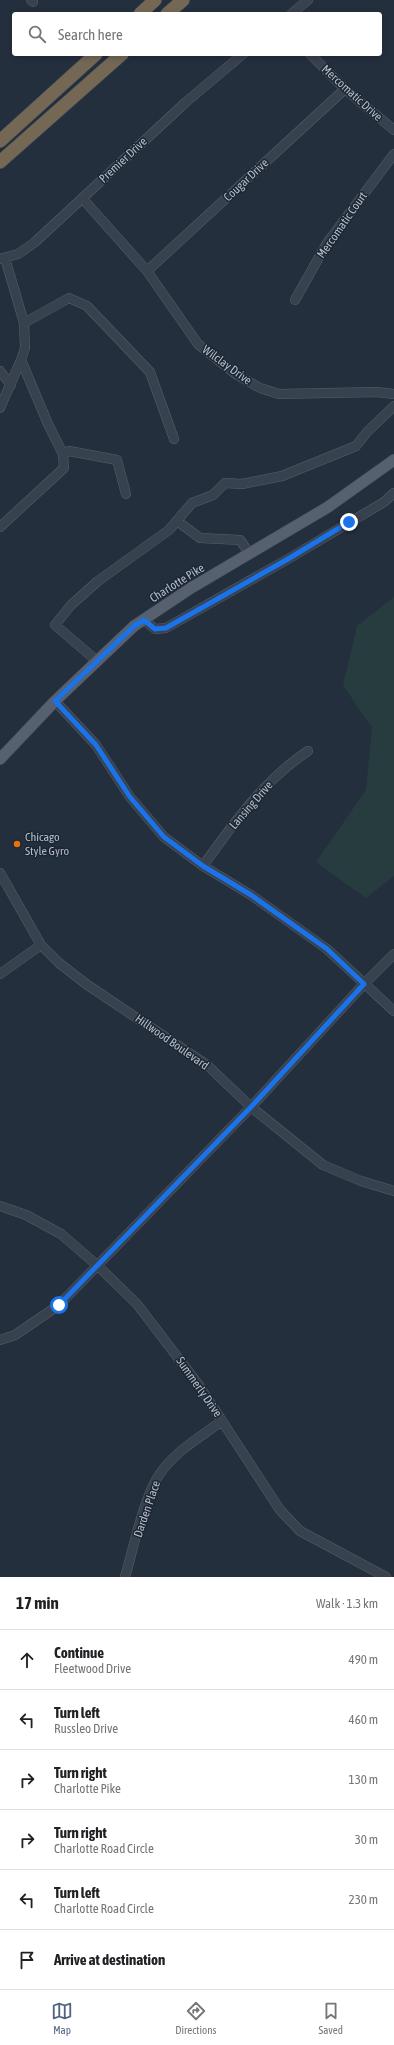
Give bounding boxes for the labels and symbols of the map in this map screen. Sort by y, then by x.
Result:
street label: Mercomatic Drive [319,62,385,124]
street label: Premier Drive [96,134,150,186]
street label: Cougar Drive [221,156,271,204]
street label: Mercomatic Court [314,189,370,261]
street label: Wilclay Drive [200,342,254,388]
route end [340,513,358,531]
street label: Charlotte Pike [147,561,207,605]
street label: Lansing Drive [226,778,276,832]
place label: Chicago Style Gyro [25,830,69,858]
marker: Chicago Style Gyro [12,839,22,849]
street label: Hillwood Boulevard [132,1011,212,1073]
route start [50,1296,68,1314]
street label: Summerly Drive [173,1354,225,1420]
street label: Darden Place [131,1479,163,1539]

